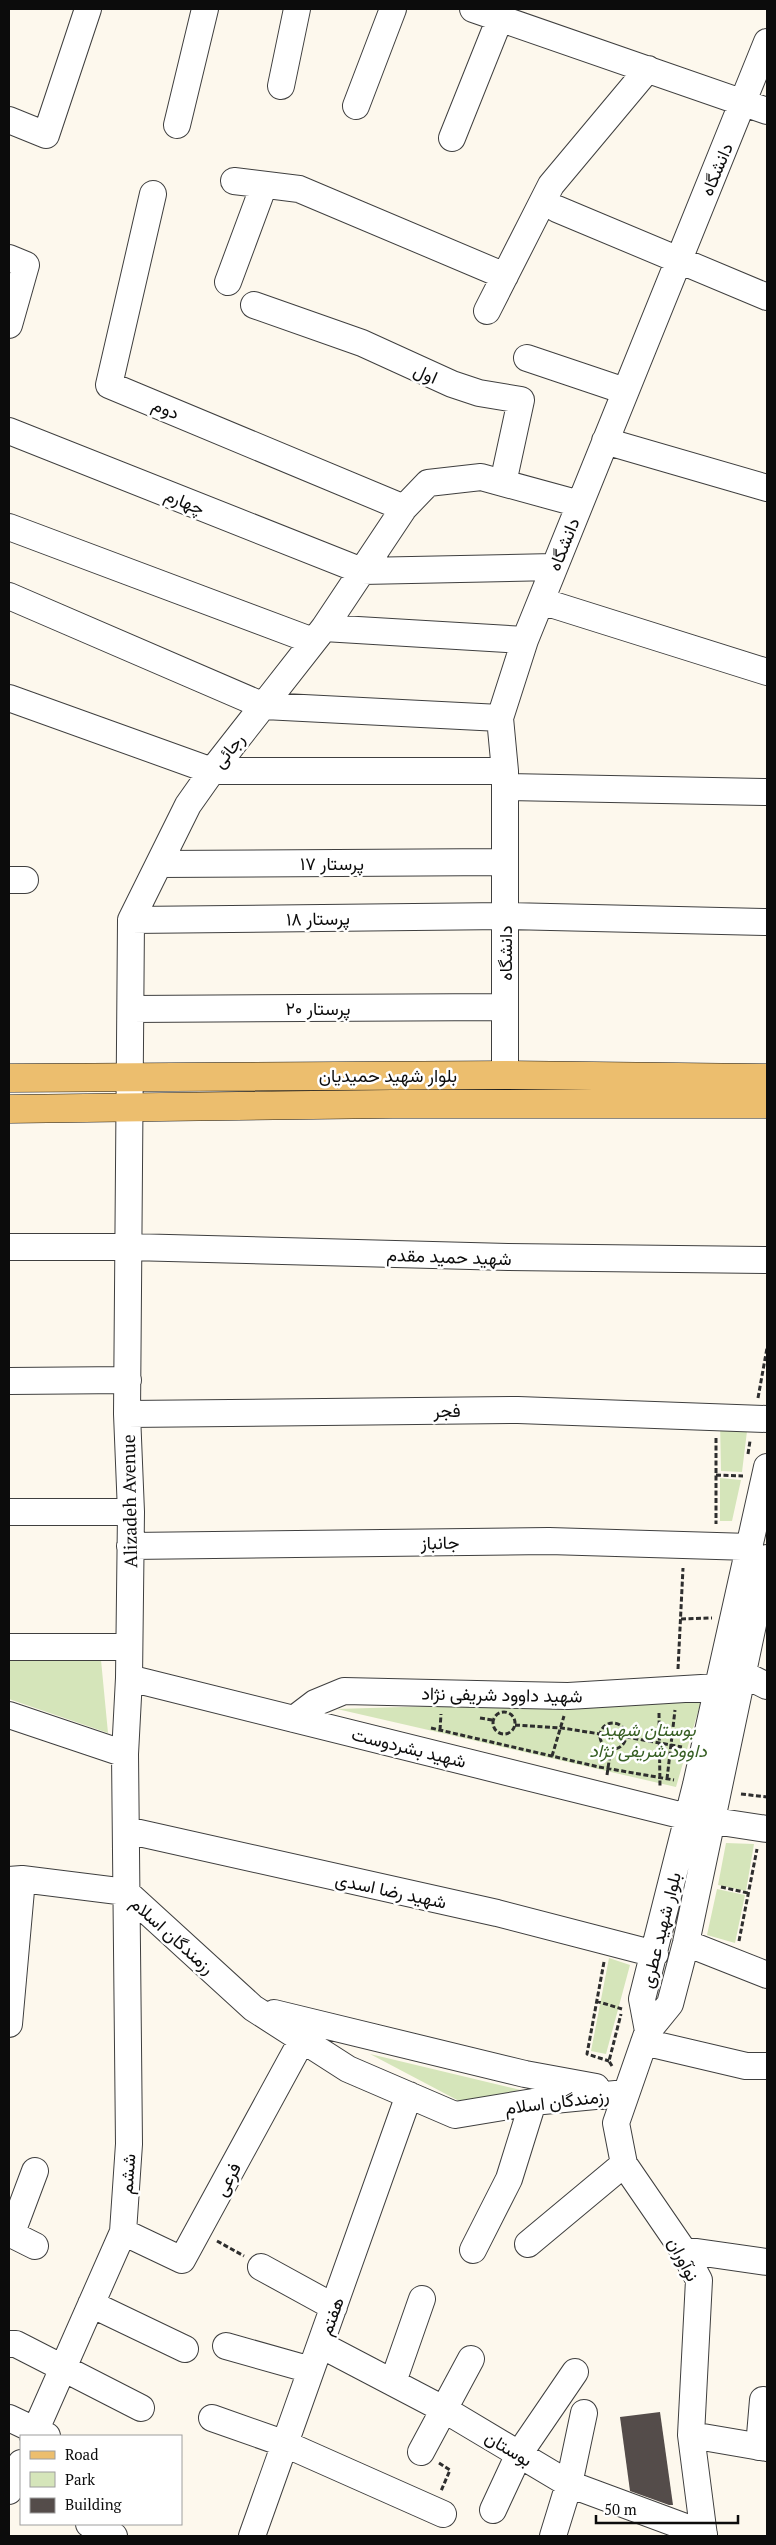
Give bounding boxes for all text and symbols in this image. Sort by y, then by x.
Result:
street label: دانشگاه [694,139,738,199]
street label: اول [410,357,442,389]
street label: دوم [148,392,183,425]
street label: چهارم [161,482,209,521]
street label: دانشگاه [541,514,585,574]
street label: رجائی [206,727,250,773]
street label: پرستار ۱۷ [300,851,364,876]
street label: پرستار ۱۸ [286,905,350,932]
street label: دانشگاه [493,925,517,981]
street label: پرستار ۲۰ [285,996,351,1021]
street label: بلوار شهید حمیدیان [319,1063,457,1087]
street label: شهید حمید مقدم [386,1242,512,1271]
street label: فجر [432,1398,461,1422]
street label: Alizadeh Avenue [116,1434,142,1568]
street label: جانباز [419,1530,460,1554]
street label: شهید داوود شریفی نژاد [421,1681,583,1707]
park label: بوستان شهید داوود شریفی نژاد [589,1717,707,1762]
street label: شهید بشردوست [349,1721,469,1773]
street label: شهید رضا اسدی [333,1866,449,1914]
street label: بلوار شهید عطری [634,1870,686,1990]
street label: رزمندگان اسلام [125,1891,220,1980]
street label: رزمندگان اسلام [503,2083,611,2120]
street label: ششم [114,2153,141,2195]
street label: فرعی [208,2158,246,2200]
street label: نوآوران [663,2233,705,2285]
street label: هفتم [313,2293,350,2339]
street label: بوستان [481,2425,537,2471]
legend [20,2435,182,2525]
text: Road [65,2444,98,2464]
text: Park [65,2469,95,2489]
scale bar [596,2492,738,2524]
text: Building [65,2494,123,2514]
text: 50 m [604,2499,637,2519]

